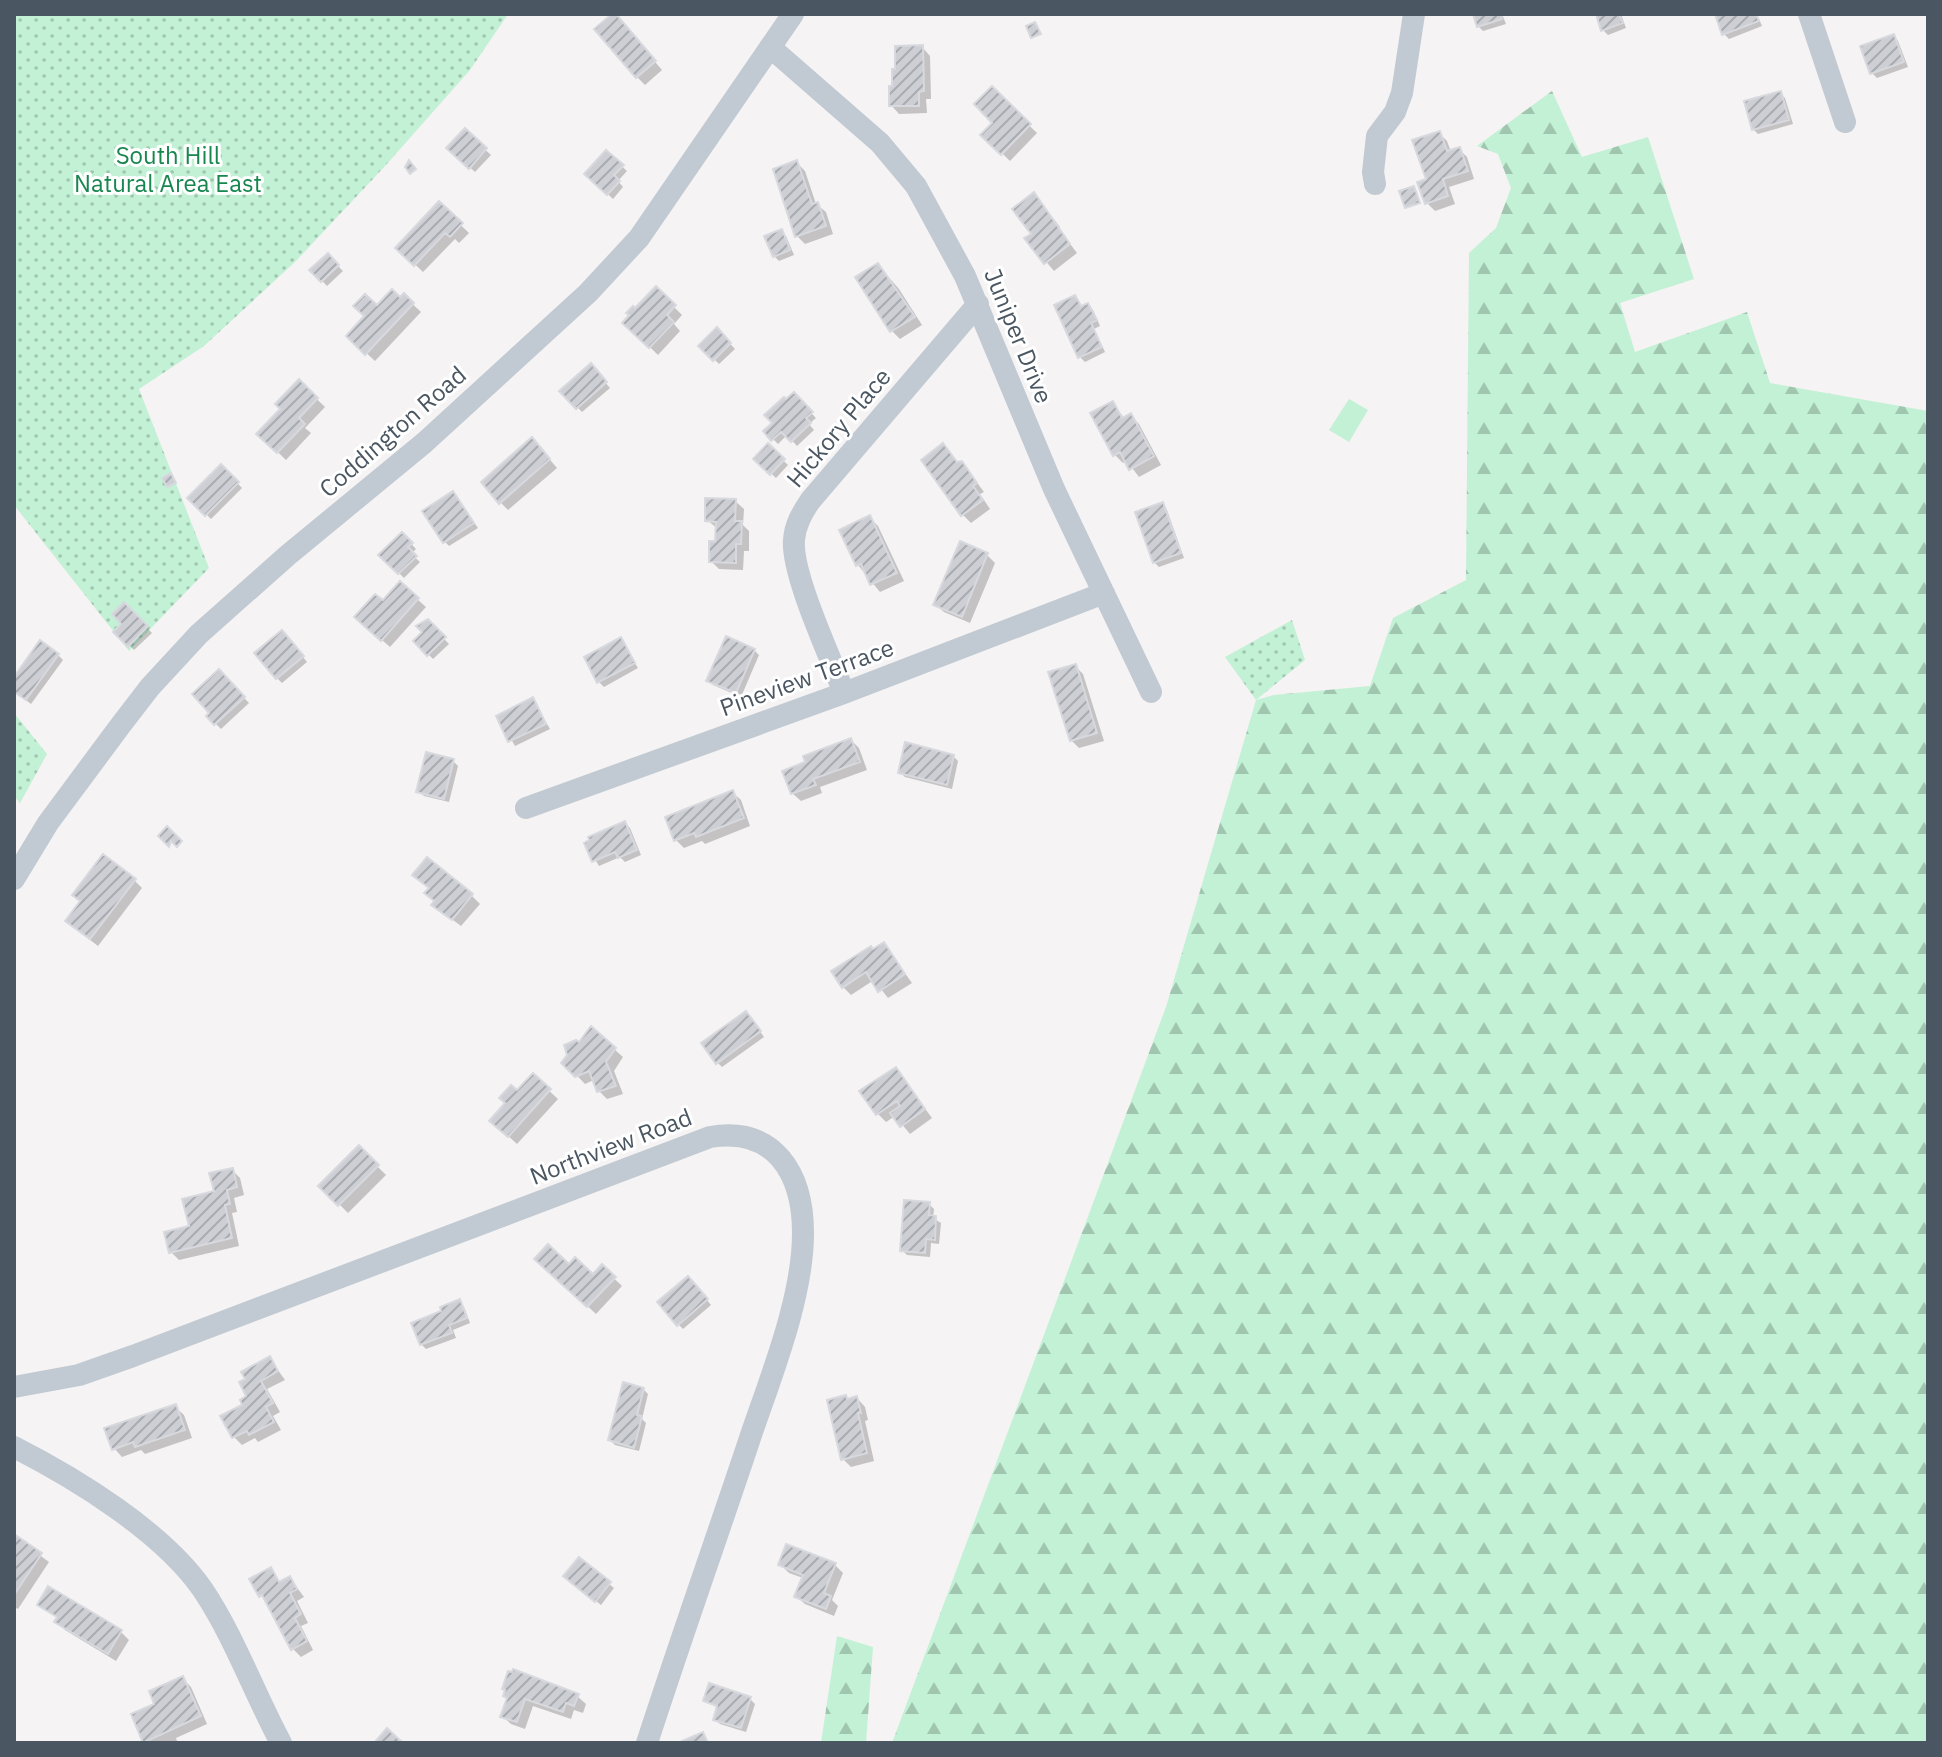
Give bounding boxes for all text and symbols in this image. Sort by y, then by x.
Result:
park label: South Hill Natural Area East [74,139,262,199]
street label: Juniper Drive [977,263,1061,408]
street label: Coddington Road [312,359,473,504]
street label: Hickory Place [779,361,898,494]
street label: Pineview Terrace [715,631,898,723]
street label: Northview Road [525,1100,696,1192]

